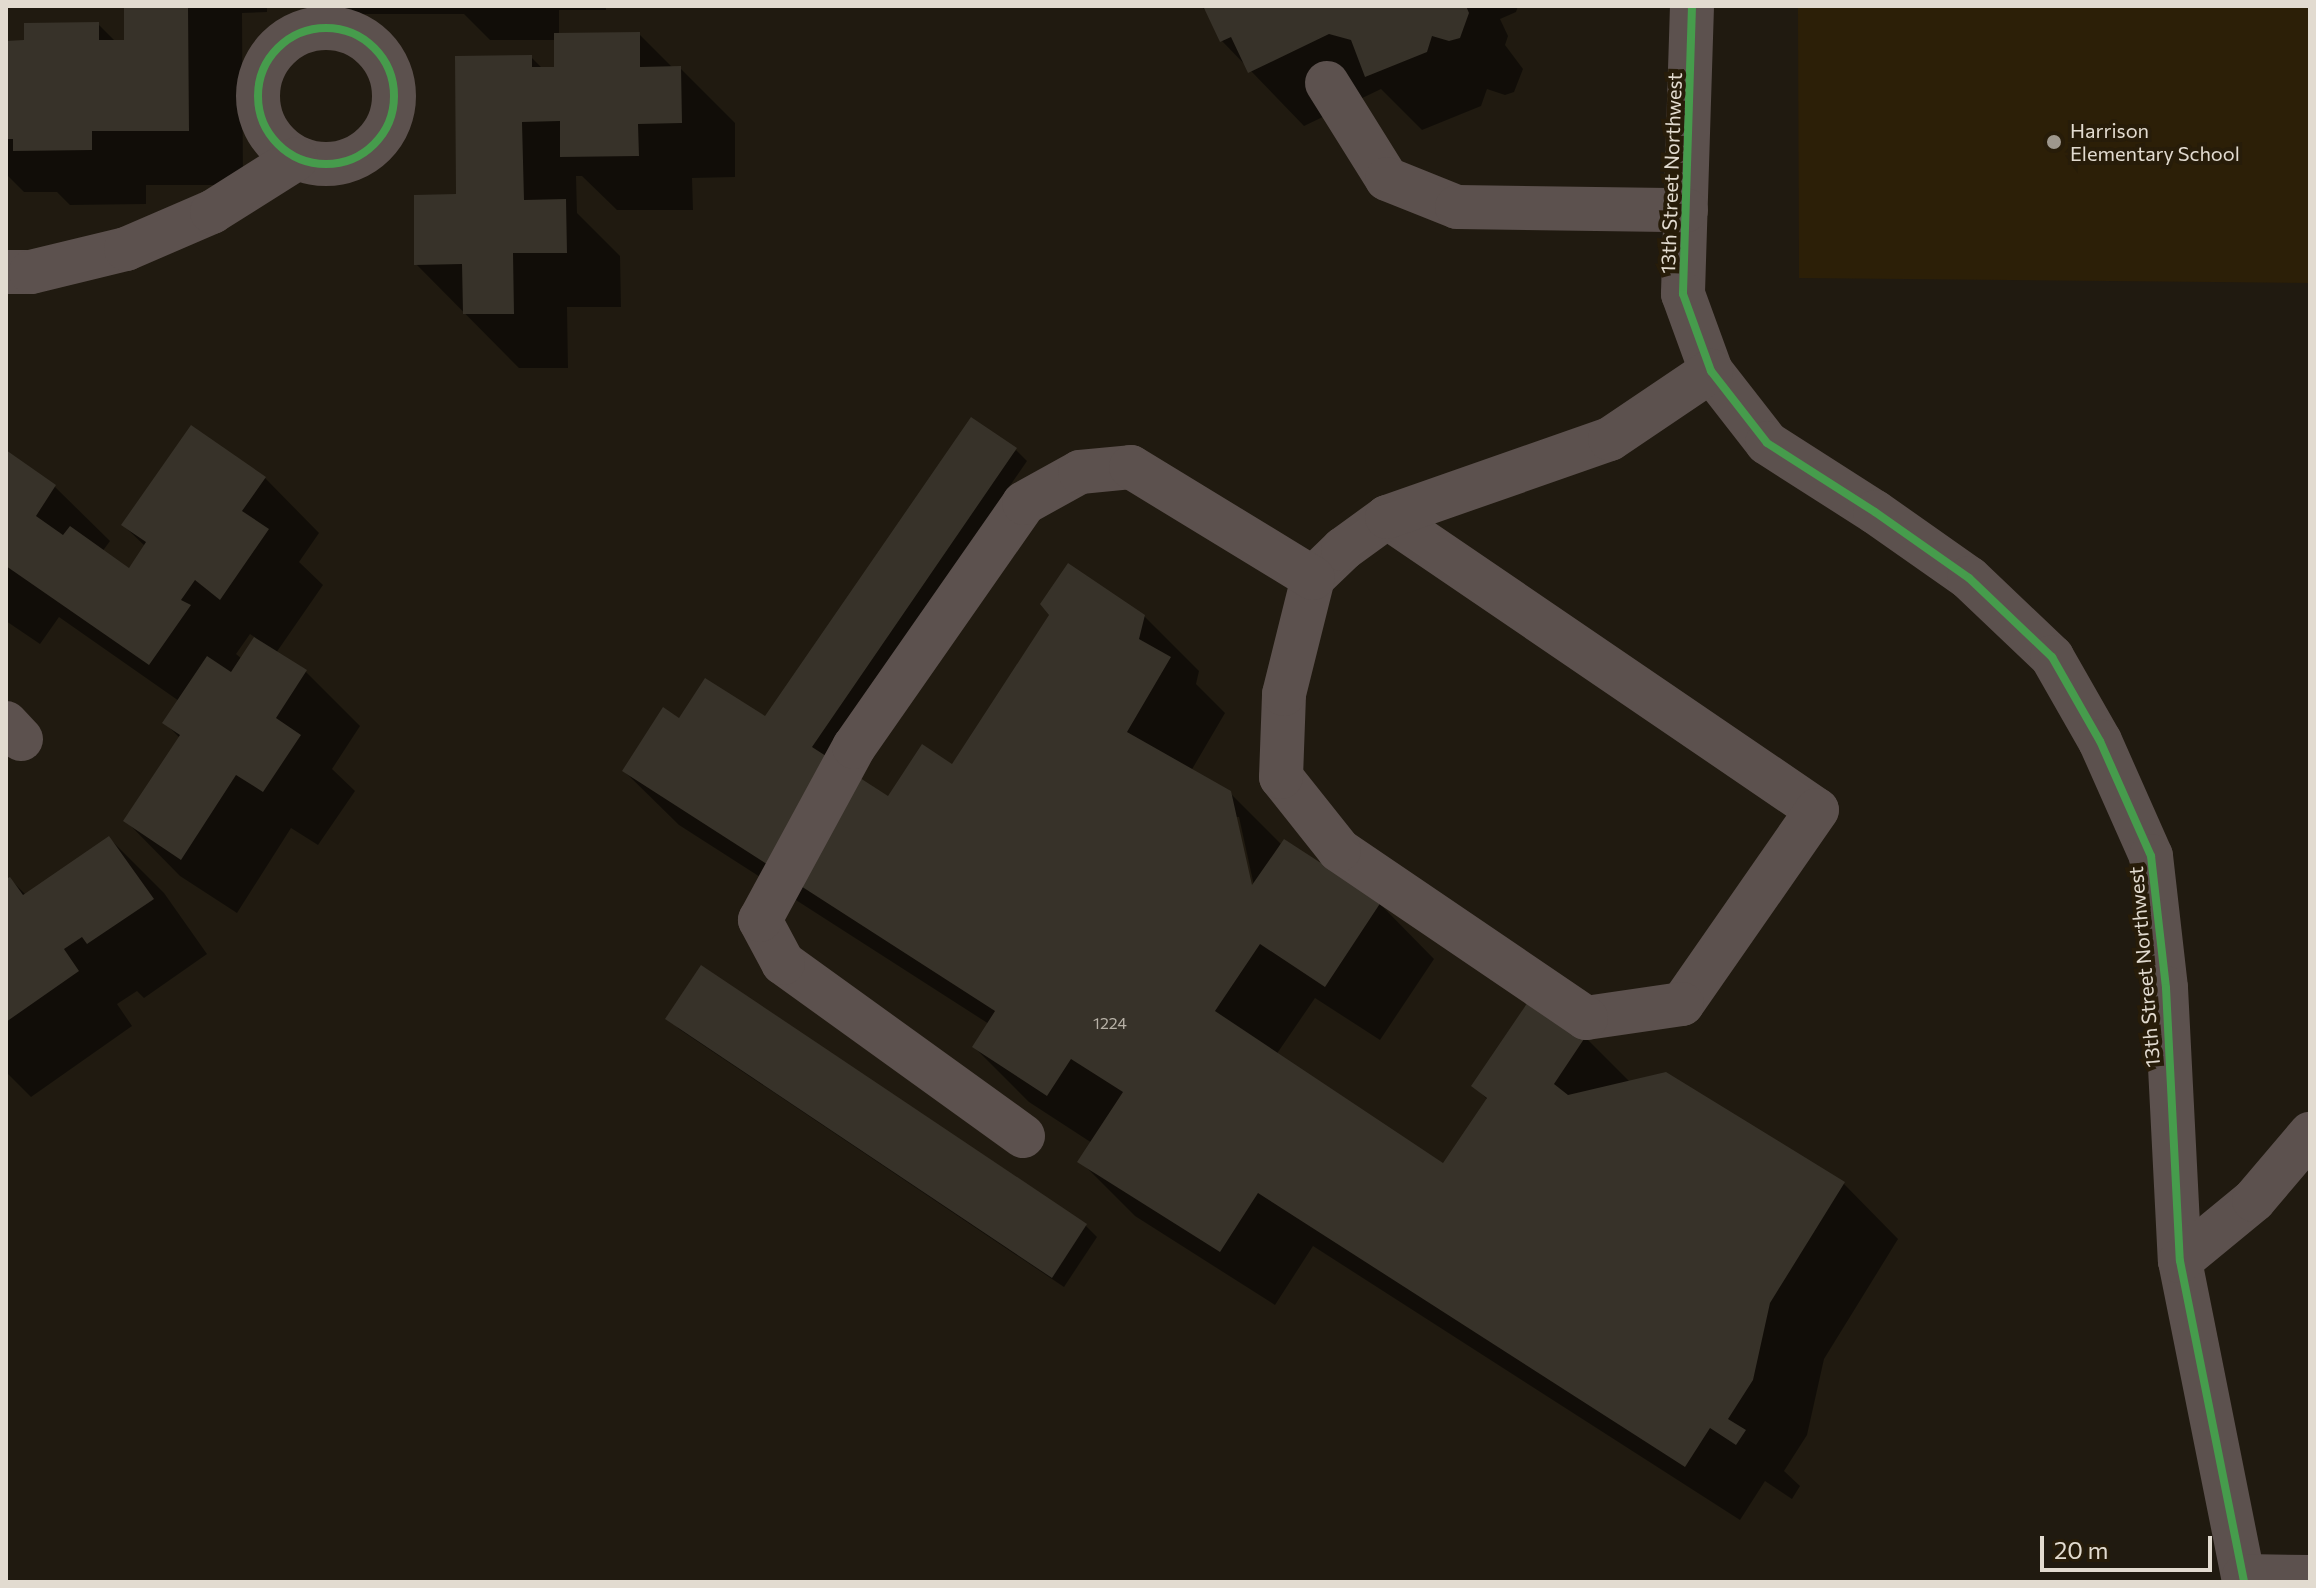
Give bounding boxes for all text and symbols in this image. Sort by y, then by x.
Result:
street label: 13th Street Northwest [1655,72,1687,274]
place label: Harrison Elementary School [2070,118,2240,165]
marker: Harrison Elementary School [2045,133,2063,151]
street label: 13th Street Northwest [2123,865,2165,1069]
house number: 1224 [1093,1013,1127,1033]
scale bar [2044,1520,2216,1570]
text: 20 m [2054,1535,2108,1564]

